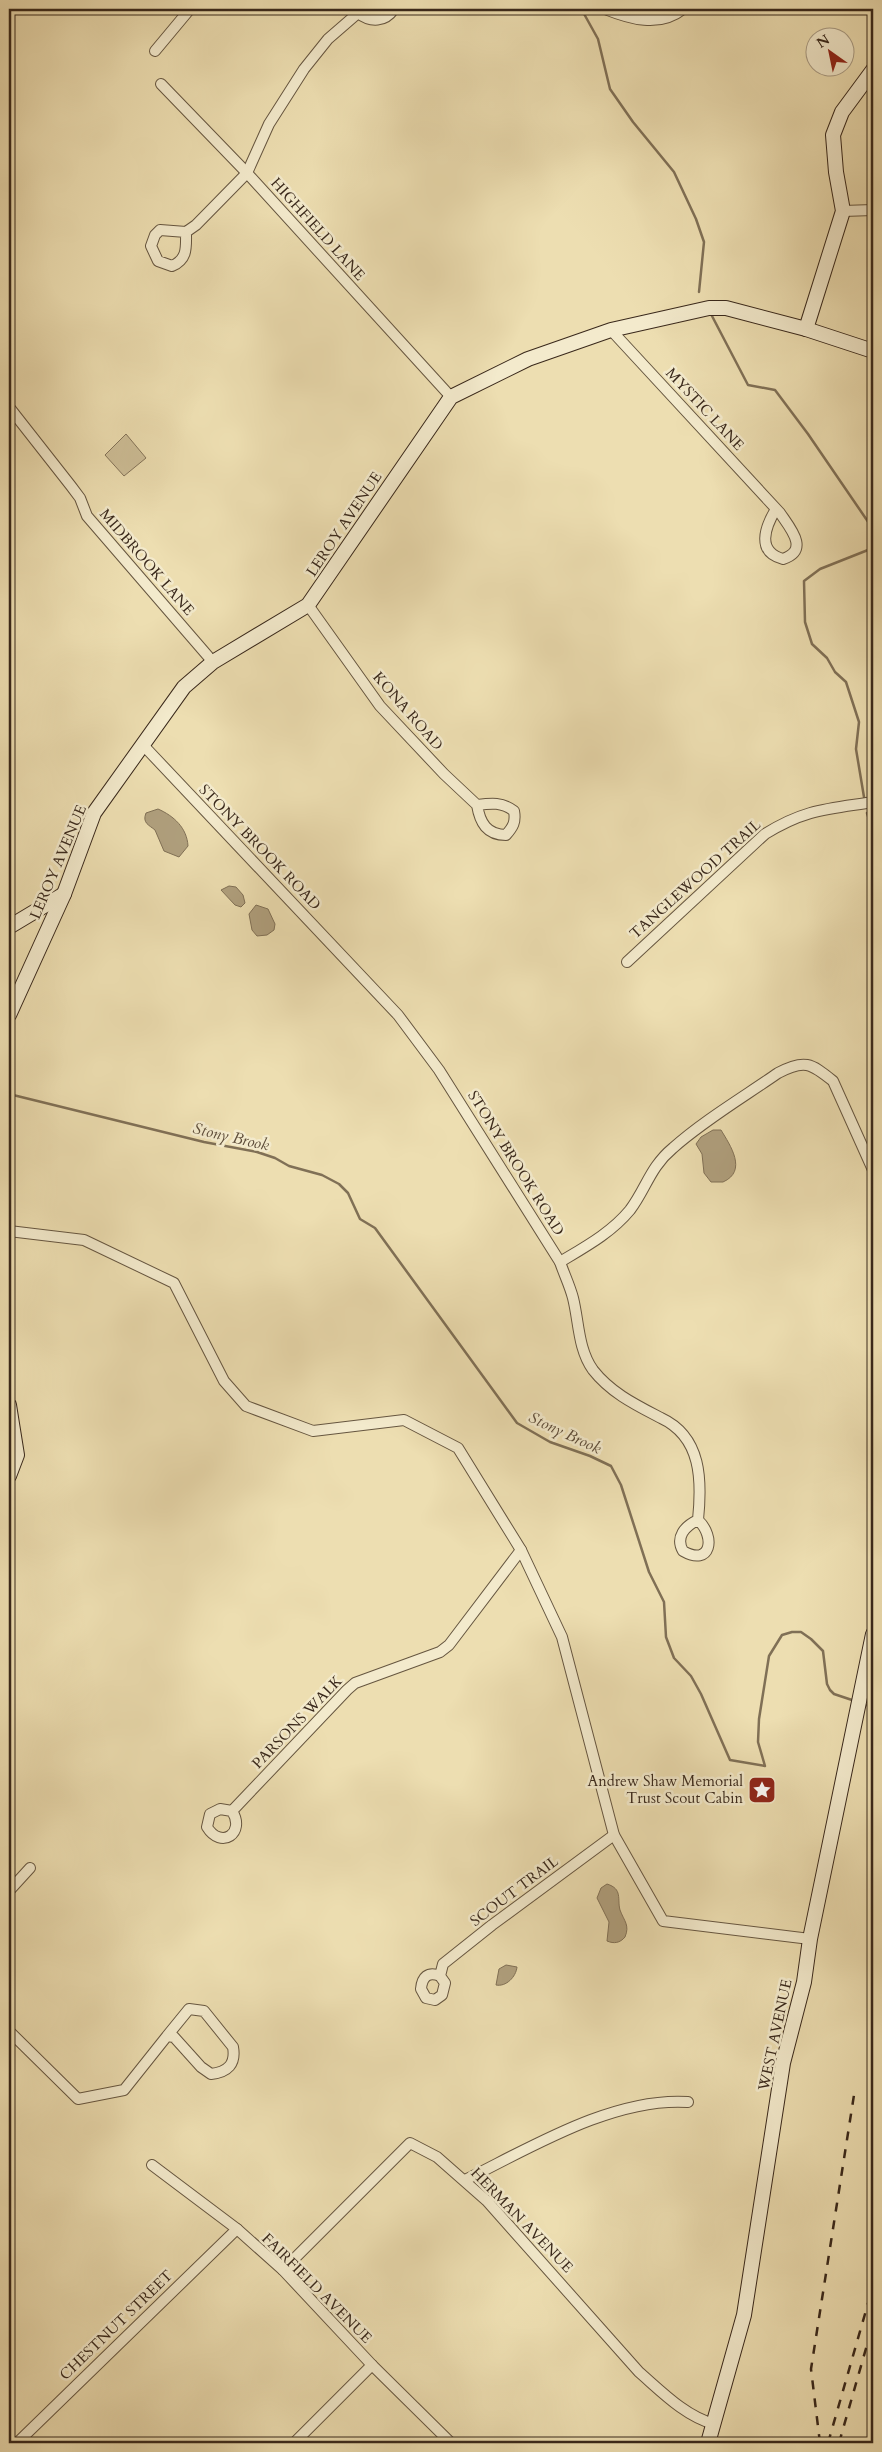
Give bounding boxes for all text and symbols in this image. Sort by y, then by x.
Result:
north arrow [804,28,854,78]
text: N [813,30,833,53]
street label: HIGHFIELD LANE [266,173,370,285]
street label: MYSTIC LANE [661,363,749,455]
street label: LEROY AVENUE [302,468,386,580]
street label: MIDBROOK LANE [95,505,199,619]
street label: KONA ROAD [368,668,448,754]
street label: STONY BROOK ROAD [195,780,325,914]
street label: LEROY AVENUE [25,802,91,922]
street label: TANGLEWOOD TRAIL [625,814,765,943]
street label: STONY BROOK ROAD [463,1087,569,1239]
water label: Stony Brook [191,1118,271,1156]
water label: Stony Brook [525,1407,605,1459]
street label: PARSONS WALK [247,1670,347,1773]
place label: Andrew Shaw Memorial Trust Scout Cabin [587,1771,743,1808]
place icon: Andrew Shaw Memorial Trust Scout Cabin [747,1775,777,1805]
street label: SCOUT TRAIL [466,1851,563,1931]
street label: WEST AVENUE [753,1977,797,2094]
street label: HERMAN AVENUE [467,2163,577,2277]
street label: FAIRFIELD AVENUE [258,2229,376,2347]
street label: CHESTNUT STREET [55,2266,177,2384]

